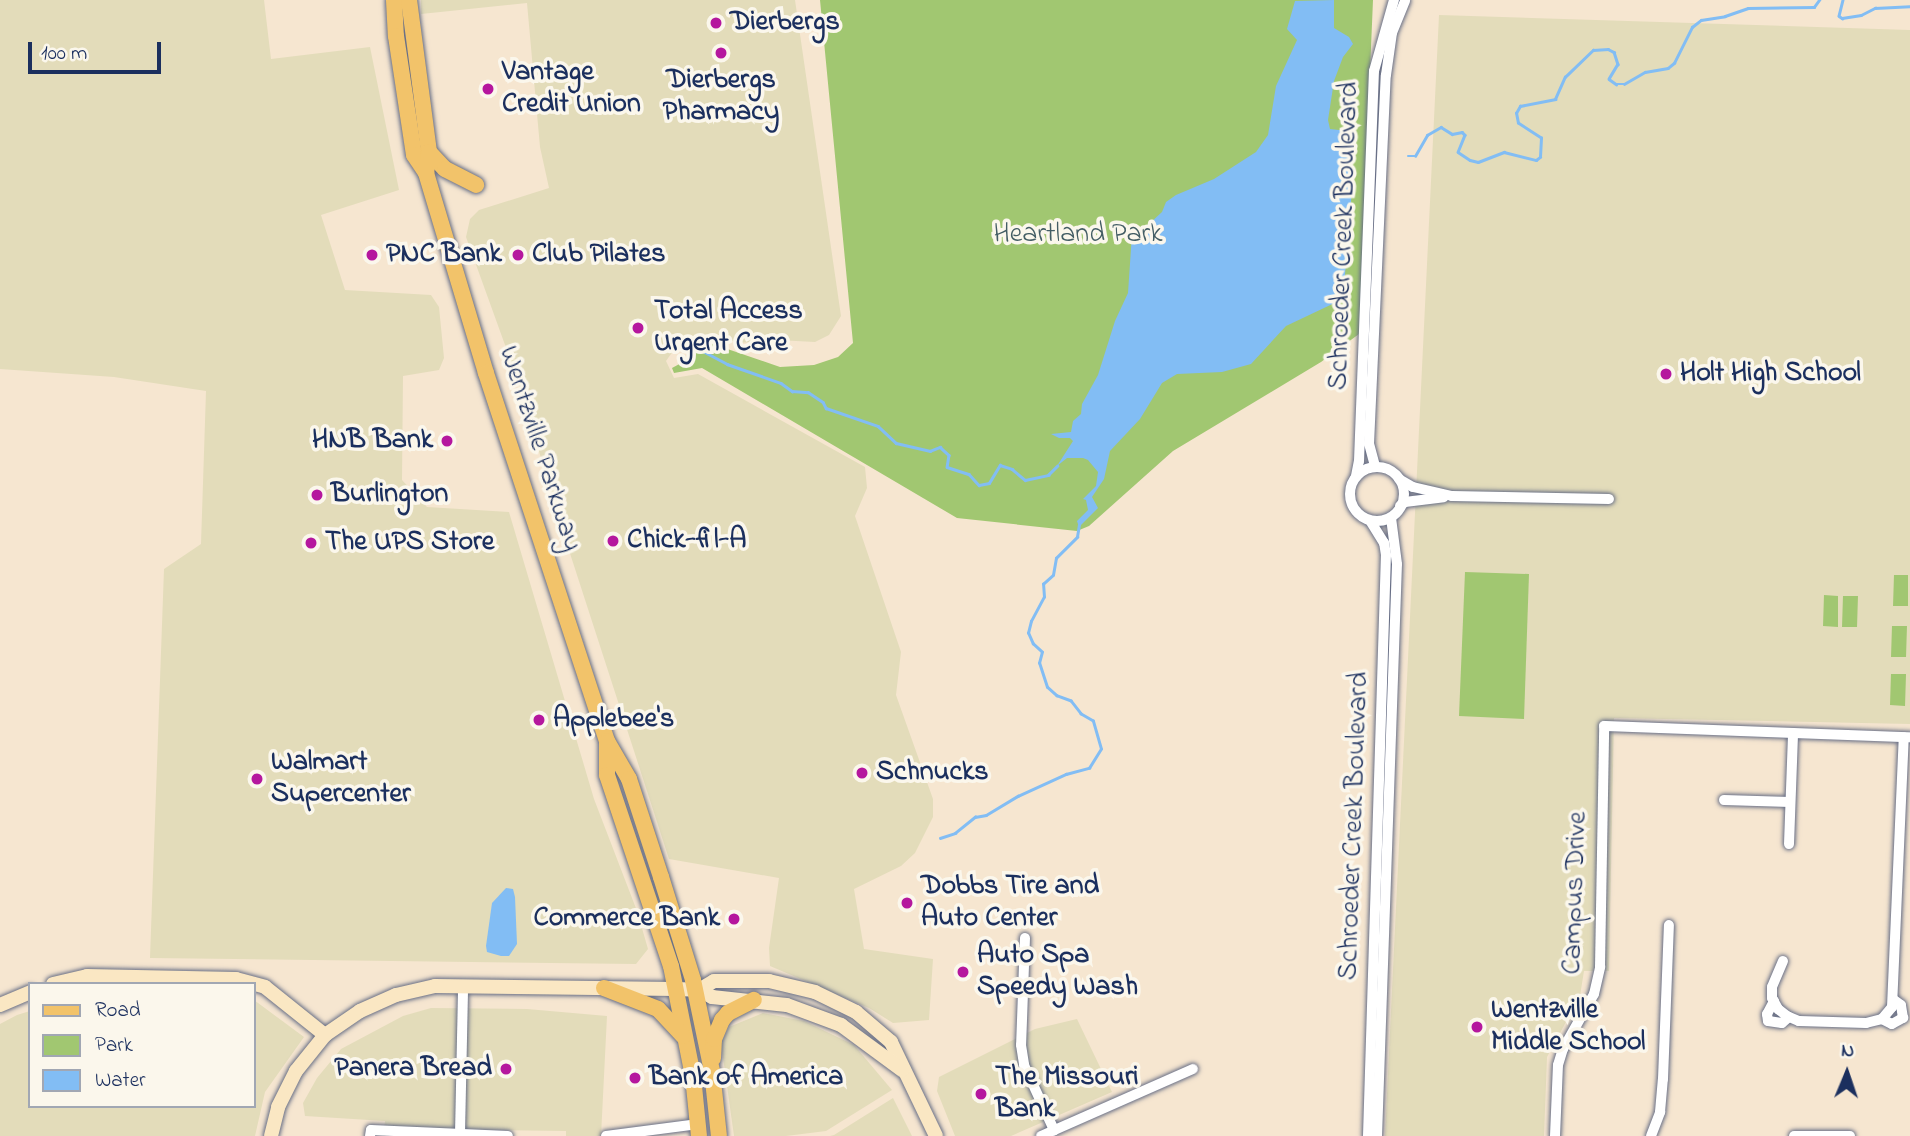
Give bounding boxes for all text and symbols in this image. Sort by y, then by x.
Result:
place label: Dierbergs [730,6,840,40]
marker: Dierbergs [708,15,724,31]
scale bar [32,28,164,72]
text: 100 m [41,39,87,69]
marker: Dierbergs Pharmacy [713,45,729,61]
place label: Vantage Credit Union [502,56,641,122]
place label: Dierbergs Pharmacy [663,64,779,130]
marker: Vantage Credit Union [480,81,496,97]
street label: Schroeder Creek Boulevard [1323,81,1367,391]
park label: Heartland Park [994,218,1162,252]
place label: PNC Bank [386,238,502,272]
place label: Club Pilates [532,238,665,272]
marker: PNC Bank [364,247,380,263]
marker: Club Pilates [510,247,526,263]
place label: Total Access Urgent Care [654,295,803,361]
marker: Total Access Urgent Care [628,318,648,338]
street label: Wentzville Parkway [490,342,588,556]
place label: Holt High School [1680,357,1861,391]
marker: Holt High School [1658,366,1674,382]
place label: HNB Bank [312,424,433,458]
marker: HNB Bank [439,433,455,449]
place label: Burlington [331,478,448,512]
marker: Burlington [309,487,325,503]
place label: Chick-fil-A [627,524,746,558]
place label: The UPS Store [325,526,494,560]
marker: Chick-fil-A [605,533,621,549]
marker: The UPS Store [303,535,319,551]
street label: Schroeder Creek Boulevard [1333,671,1377,981]
place label: Applebee's [553,703,674,737]
marker: Applebee's [531,712,547,728]
place label: Walmart Supercenter [271,746,411,812]
place label: Schnucks [876,756,988,790]
marker: Schnucks [854,765,870,781]
marker: Walmart Supercenter [249,771,265,787]
street label: Campus Drive [1556,811,1596,975]
place label: Dobbs Tire and Auto Center [921,870,1099,936]
marker: Dobbs Tire and Auto Center [899,895,915,911]
place label: Commerce Bank [533,902,720,936]
marker: Commerce Bank [726,911,742,927]
place label: Auto Spa Speedy Wash [977,939,1138,1005]
marker: Auto Spa Speedy Wash [955,964,971,980]
legend [28,982,256,1108]
place label: Wentzville Middle School [1491,994,1645,1060]
text: Road [95,996,141,1026]
marker: Wentzville Middle School [1469,1019,1485,1035]
text: Park [95,1031,133,1061]
north arrow [1812,1038,1882,1108]
text: N [1841,1038,1855,1065]
place label: Panera Bread [334,1052,492,1086]
marker: Panera Bread [498,1061,514,1077]
place label: Bank of America [649,1061,843,1095]
place label: The Missouri Bank [995,1061,1139,1127]
text: Water [95,1066,146,1096]
marker: Bank of America [627,1070,643,1086]
marker: The Missouri Bank [973,1086,989,1102]

